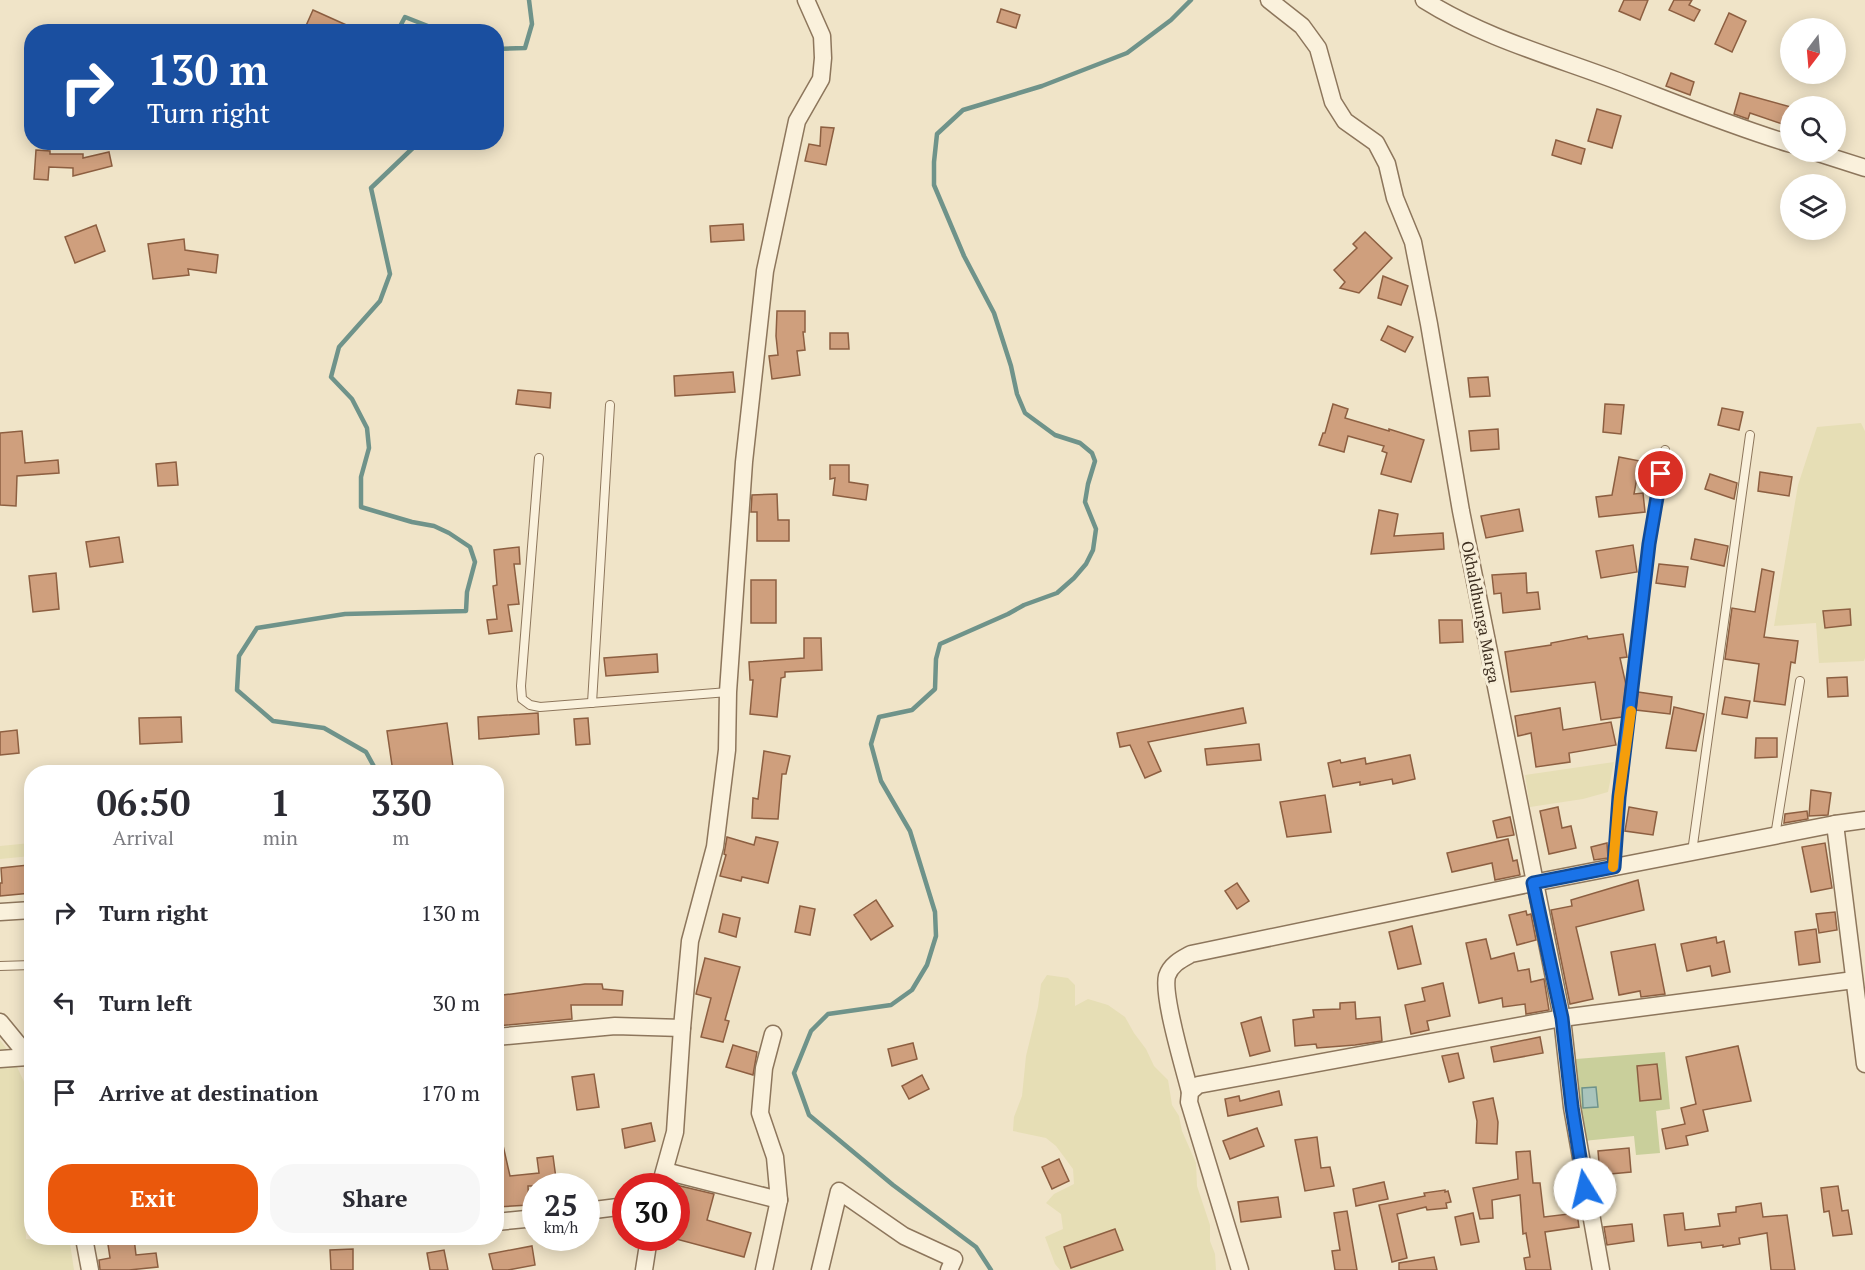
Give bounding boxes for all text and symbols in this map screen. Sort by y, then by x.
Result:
north arrow [1780,18,1846,84]
map controls [1780,18,1846,240]
text: 130 m [147,41,268,97]
icon: right [48,48,126,126]
text: Turn right [147,95,270,131]
button: search [1780,96,1846,162]
button: layers [1780,174,1846,240]
pin [1635,448,1686,499]
icon: arrive [1644,457,1677,490]
street label: Okhaldhunga Marga [1456,539,1506,685]
text: 06:50 [97,779,190,826]
text: 1 [270,779,291,826]
text: 330 [370,779,431,826]
text: Arrival [113,824,174,851]
text: min [263,824,298,851]
text: m [392,824,410,851]
icon: right [48,896,81,929]
text: Turn right [99,898,208,927]
text: 130 m [420,898,480,927]
icon: left [48,986,81,1019]
text: Turn left [99,988,192,1017]
text: 30 m [432,988,480,1017]
icon: arrive [48,1076,81,1109]
text: Arrive at destination [99,1078,318,1107]
text: 170 m [420,1078,480,1107]
position arrow [1553,1157,1617,1221]
button: Exit [48,1164,258,1233]
button: Share [270,1164,480,1233]
speed limit sign: 30 [612,1173,690,1251]
text: 25 [544,1185,578,1225]
text: km/h [544,1217,578,1237]

